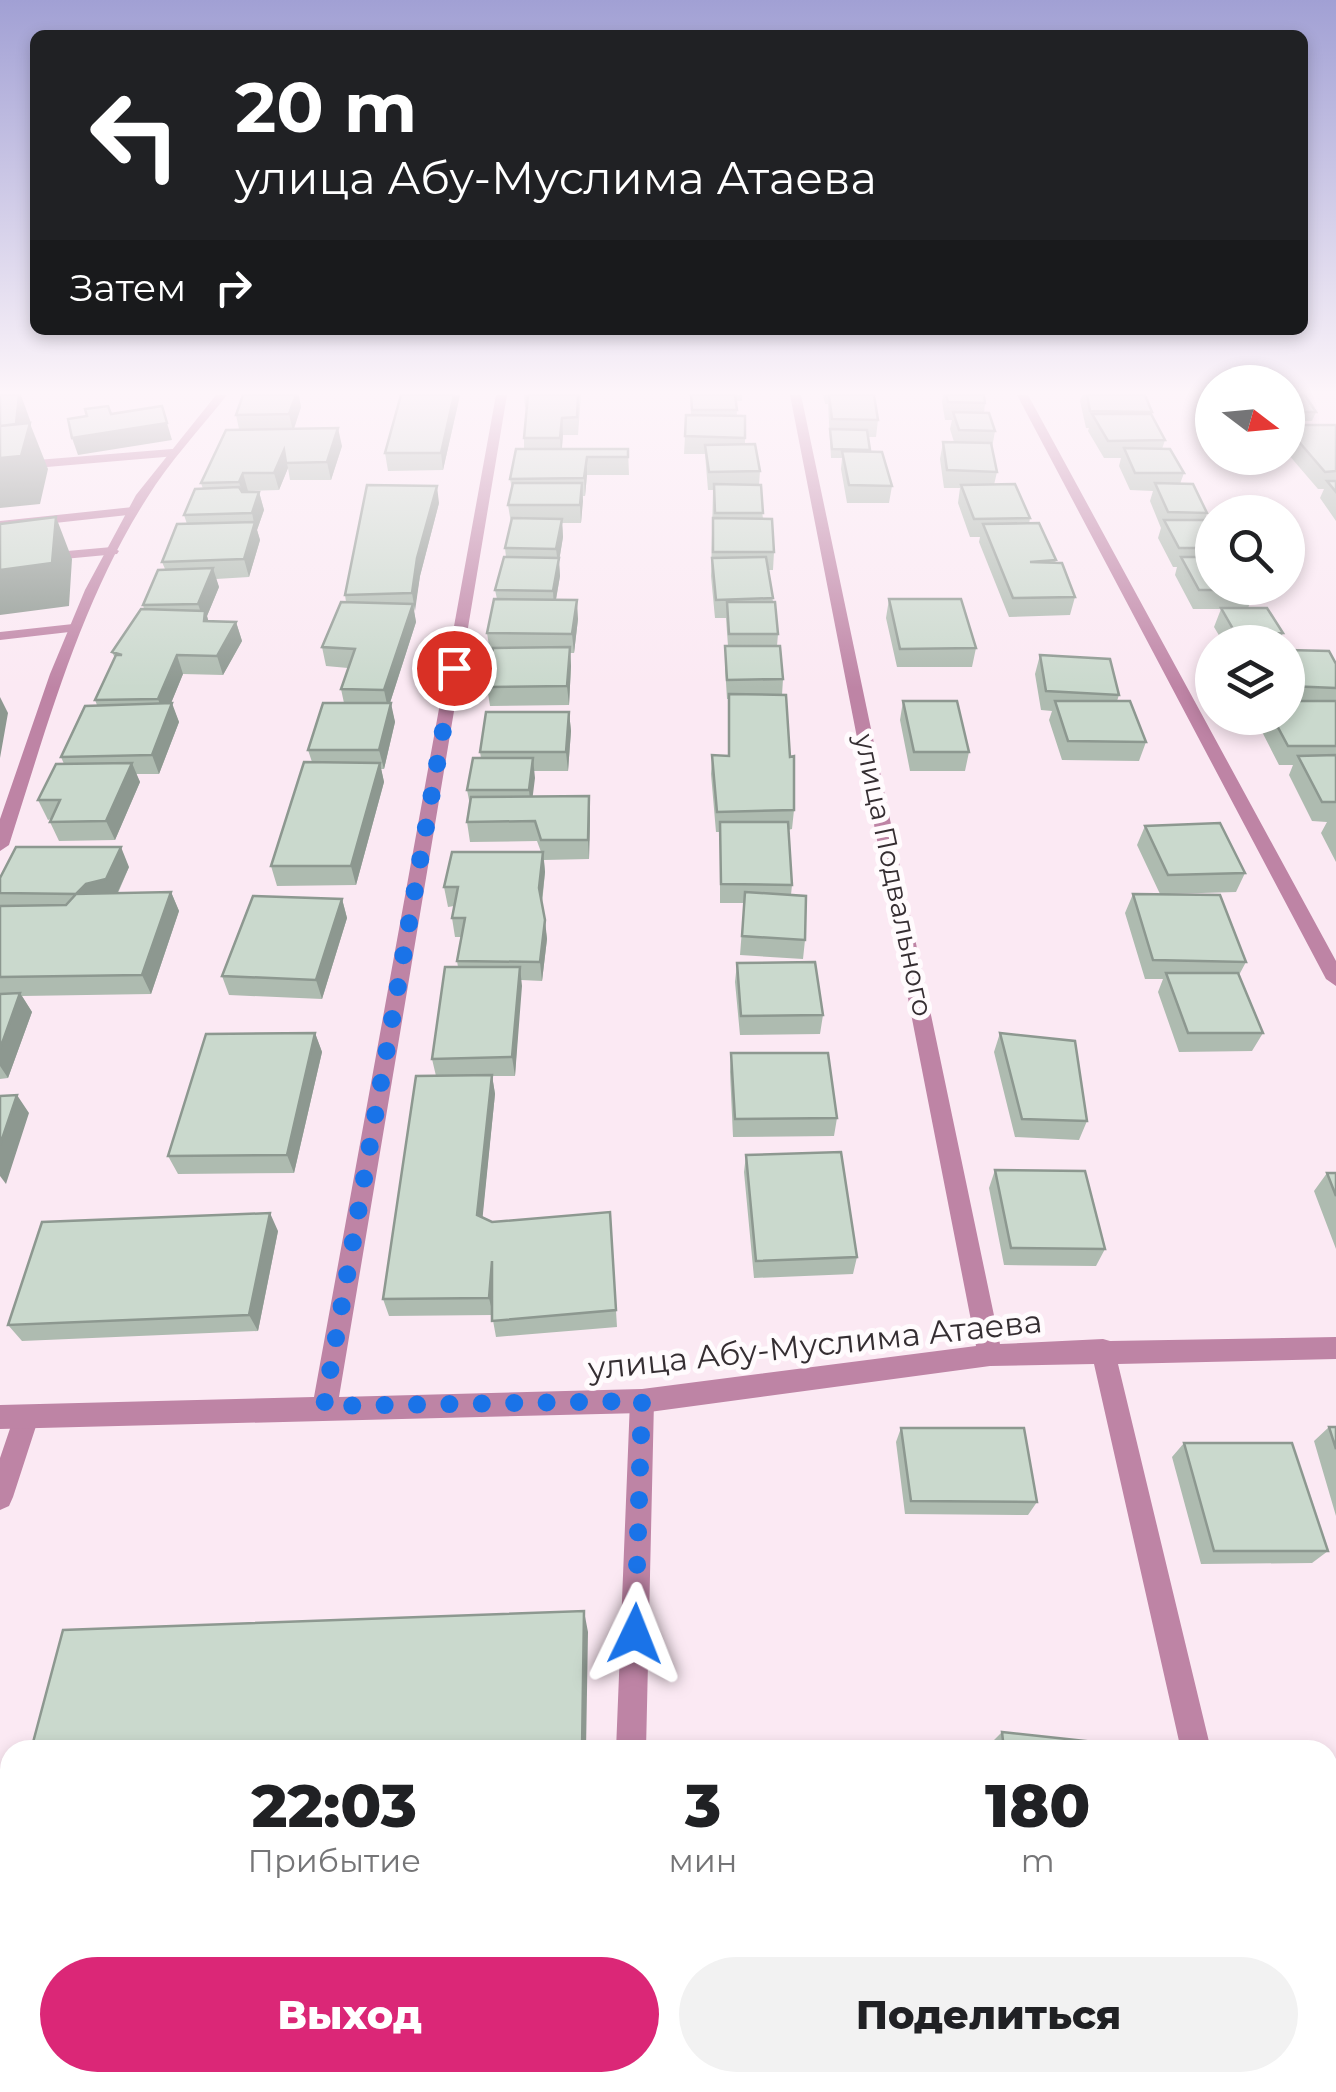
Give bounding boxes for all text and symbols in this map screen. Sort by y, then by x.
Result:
text: 20 m [235,64,417,150]
icon: left [70,70,200,200]
text: улица Абу-Муслима Атаева [235,150,877,205]
icon: right [206,260,261,315]
text: Затем [70,264,186,311]
north arrow [1195,365,1305,475]
map controls [1195,365,1305,735]
button: search [1195,495,1305,605]
button: layers [1195,625,1305,735]
pin [412,626,497,711]
icon: arrive [427,641,482,696]
street label: улица Подвального [847,730,941,1019]
street label: улица Абу-Муслима Атаева [585,1301,1044,1388]
position arrow [583,1582,687,1686]
text: 22:03 [251,1769,417,1842]
text: 3 [685,1769,721,1842]
text: 180 [985,1769,1090,1842]
text: Прибытие [248,1841,421,1880]
text: мин [669,1841,737,1880]
text: m [1021,1841,1055,1880]
button: Выход [40,1957,659,2072]
button: Поделиться [679,1957,1298,2072]

